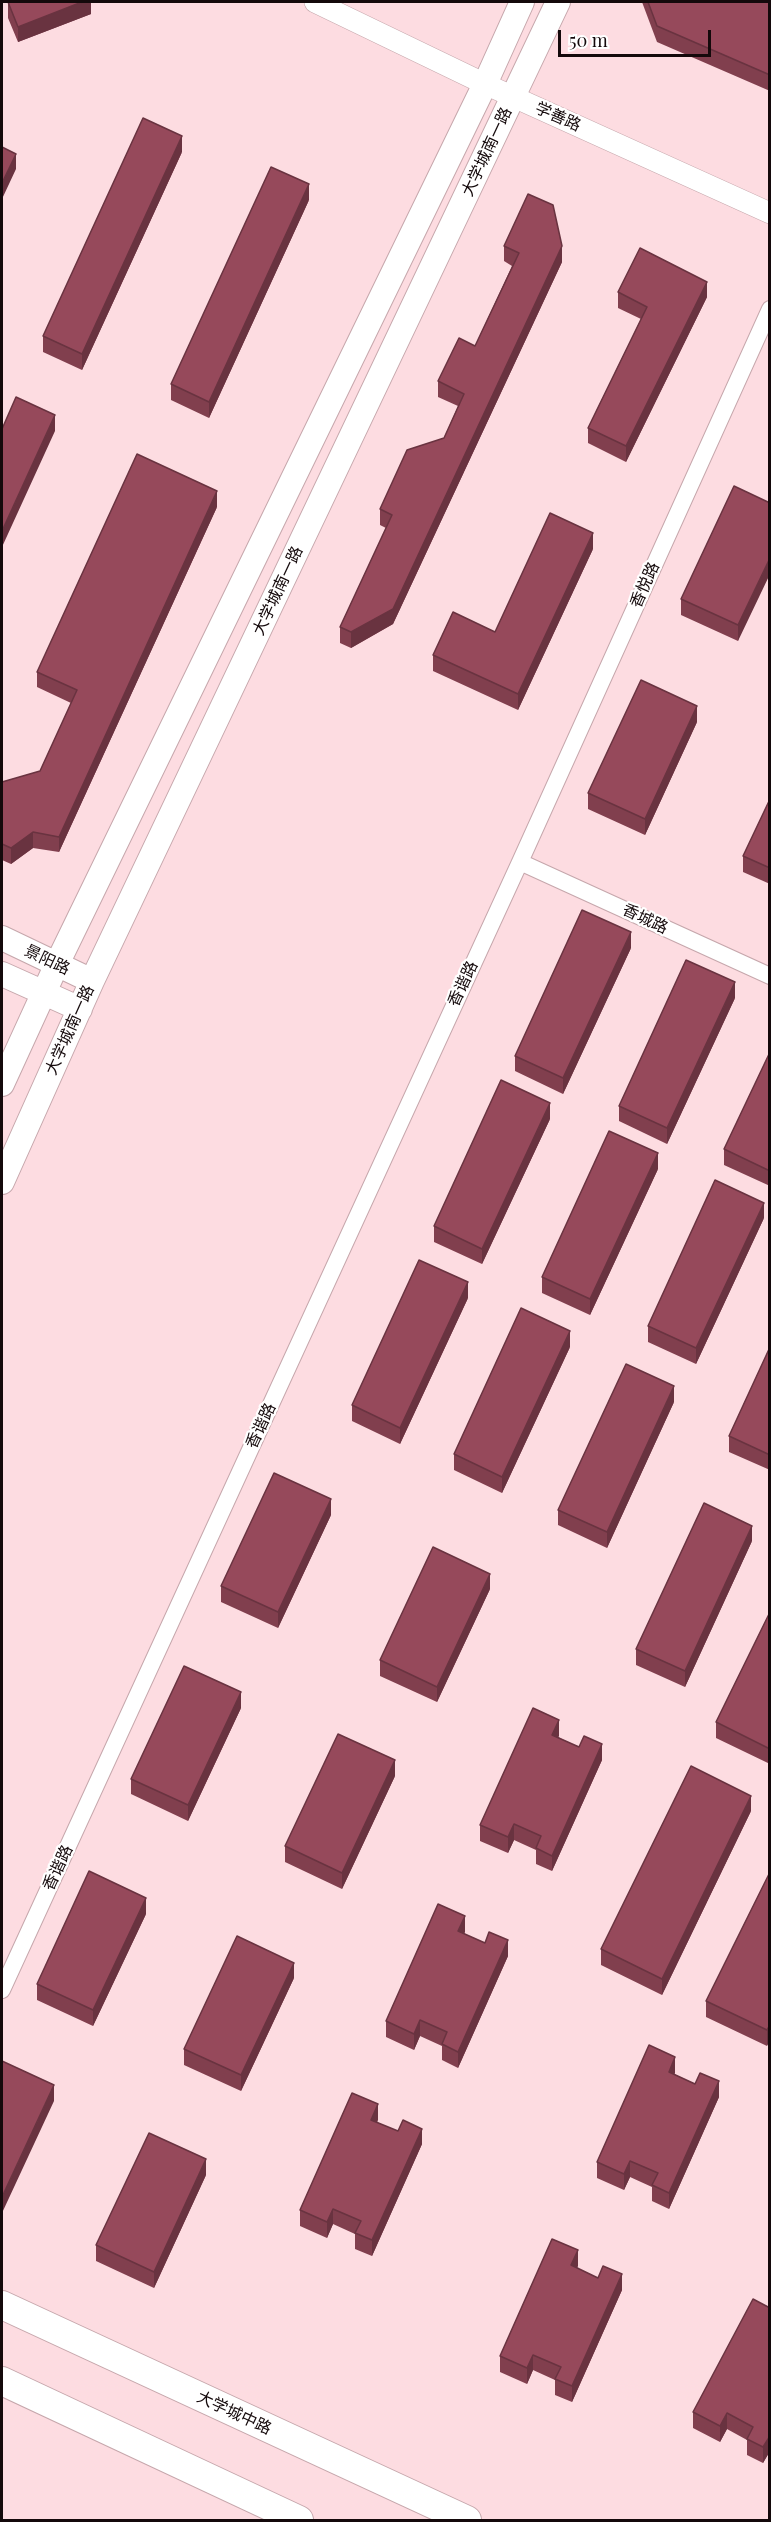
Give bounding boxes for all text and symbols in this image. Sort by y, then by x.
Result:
scale bar [561,18,714,56]
text: 50 m [569,28,608,52]
street label: 学善路 [532,98,584,136]
street label: 大学城南一路 [458,104,516,200]
street label: 大学城南一路 [249,543,307,639]
street label: 香悦路 [626,559,664,611]
street label: 香城路 [619,900,671,938]
street label: 景阳路 [21,941,73,979]
street label: 香谐路 [444,958,482,1010]
street label: 大学城南一路 [42,982,98,1078]
street label: 香谐路 [242,1400,280,1452]
street label: 香谐路 [39,1842,77,1894]
street label: 大学城中路 [194,2387,274,2439]

